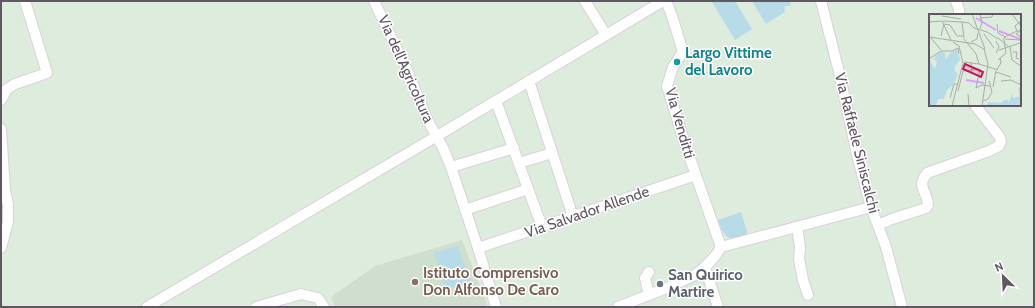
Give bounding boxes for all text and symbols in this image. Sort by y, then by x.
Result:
street label: Via dell'Agricoltura [374,12,438,126]
inset map [929,14,1021,106]
place label: Largo Vittime del Lavoro [685,44,772,79]
marker: Largo Vittime del Lavoro [672,57,682,67]
street label: Via Raffaele Siniscalchi [831,71,883,215]
street label: Via Venditti [661,86,699,160]
street label: Via Salvador Allende [522,182,652,242]
north arrow [983,256,1023,296]
text: N [993,259,1005,275]
place label: Istituto Comprensivo Don Alfonso De Caro [423,264,559,299]
place label: San Quirico Martire [668,266,743,301]
marker: Istituto Comprensivo Don Alfonso De Caro [410,277,420,287]
marker: San Quirico Martire [655,279,665,289]

